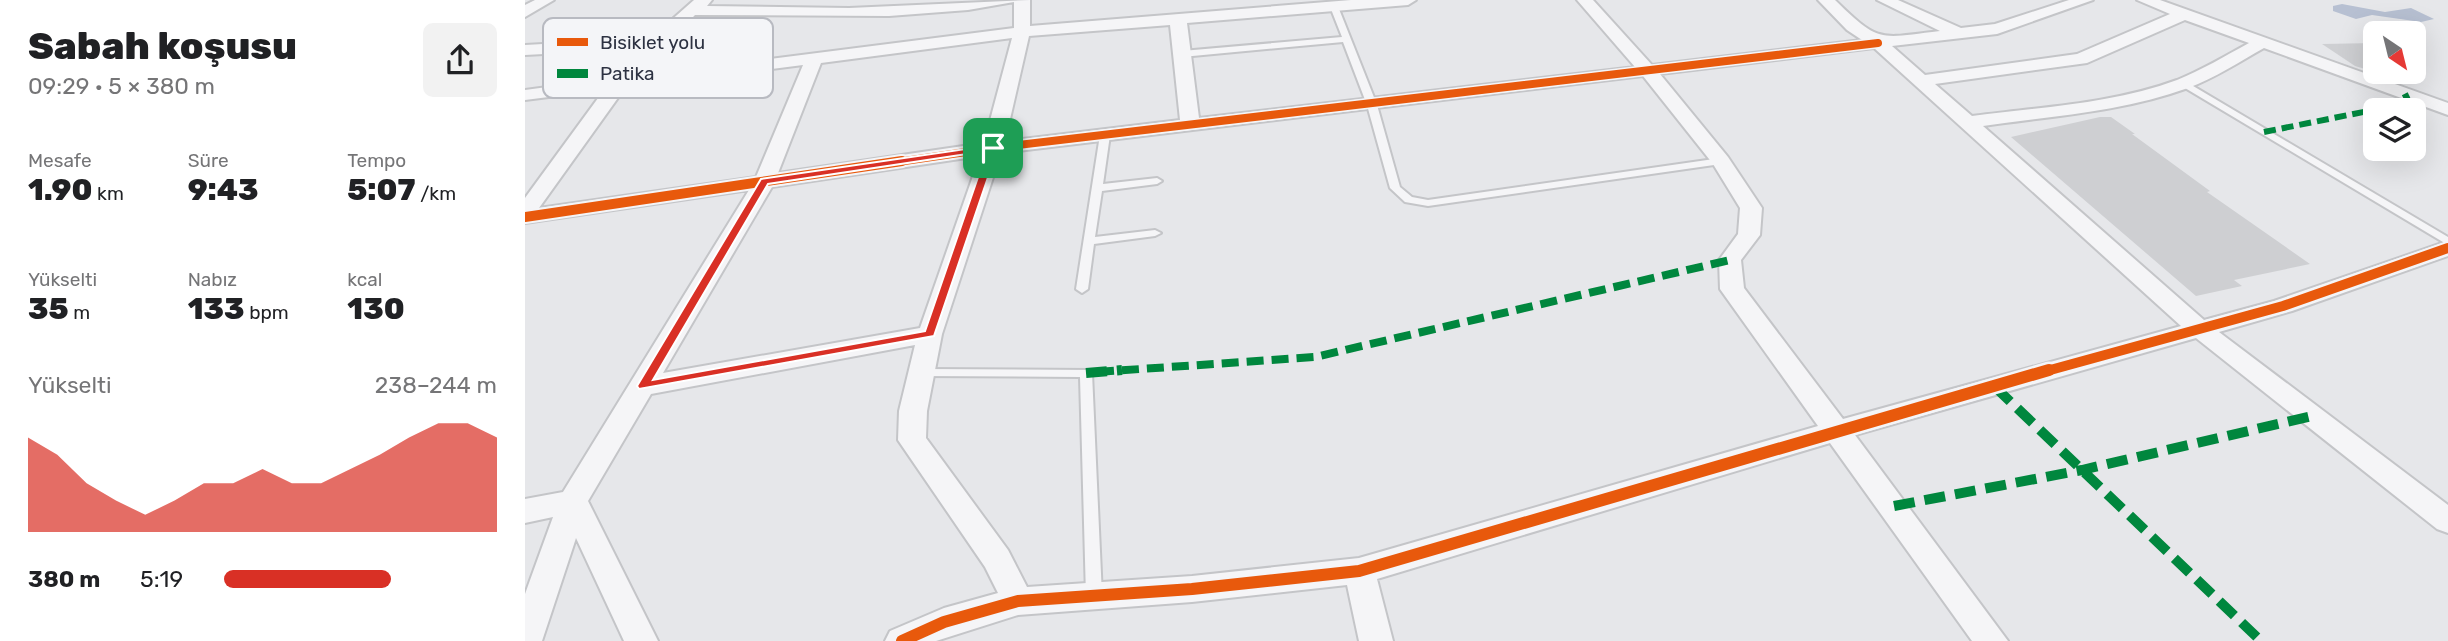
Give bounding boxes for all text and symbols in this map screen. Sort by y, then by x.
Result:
legend [543,18,773,98]
north arrow [2363,21,2425,84]
map controls [2363,21,2426,161]
text: Sabah koşusu [28,23,297,69]
button: share [423,23,497,97]
text: Bisiklet yolu [600,31,705,54]
text: Patika [600,62,655,85]
text: 09:29 · 5 × 380 m [28,72,215,100]
button: layers [2363,98,2426,161]
pin [963,118,1023,178]
icon: arrive [974,129,1012,167]
text: Mesafe [28,149,92,172]
text: Süre [188,149,229,172]
text: Tempo [347,149,406,172]
text: 1.90 [28,172,92,208]
text: 9:43 [188,172,259,208]
text: 5:07 [347,172,416,208]
text: km [92,182,124,205]
text: /km [416,182,456,205]
text: Yükselti [28,268,97,291]
text: Nabız [188,268,237,291]
text: kcal [347,268,382,291]
text: 35 [28,291,69,327]
text: 133 [188,291,245,327]
text: 130 [347,291,405,327]
text: m [69,301,90,324]
text: bpm [245,301,289,324]
text: Yükselti [28,371,112,399]
text: 238–244 m [375,371,497,399]
text: 380 m [28,565,100,593]
text: 5:19 [140,565,183,593]

